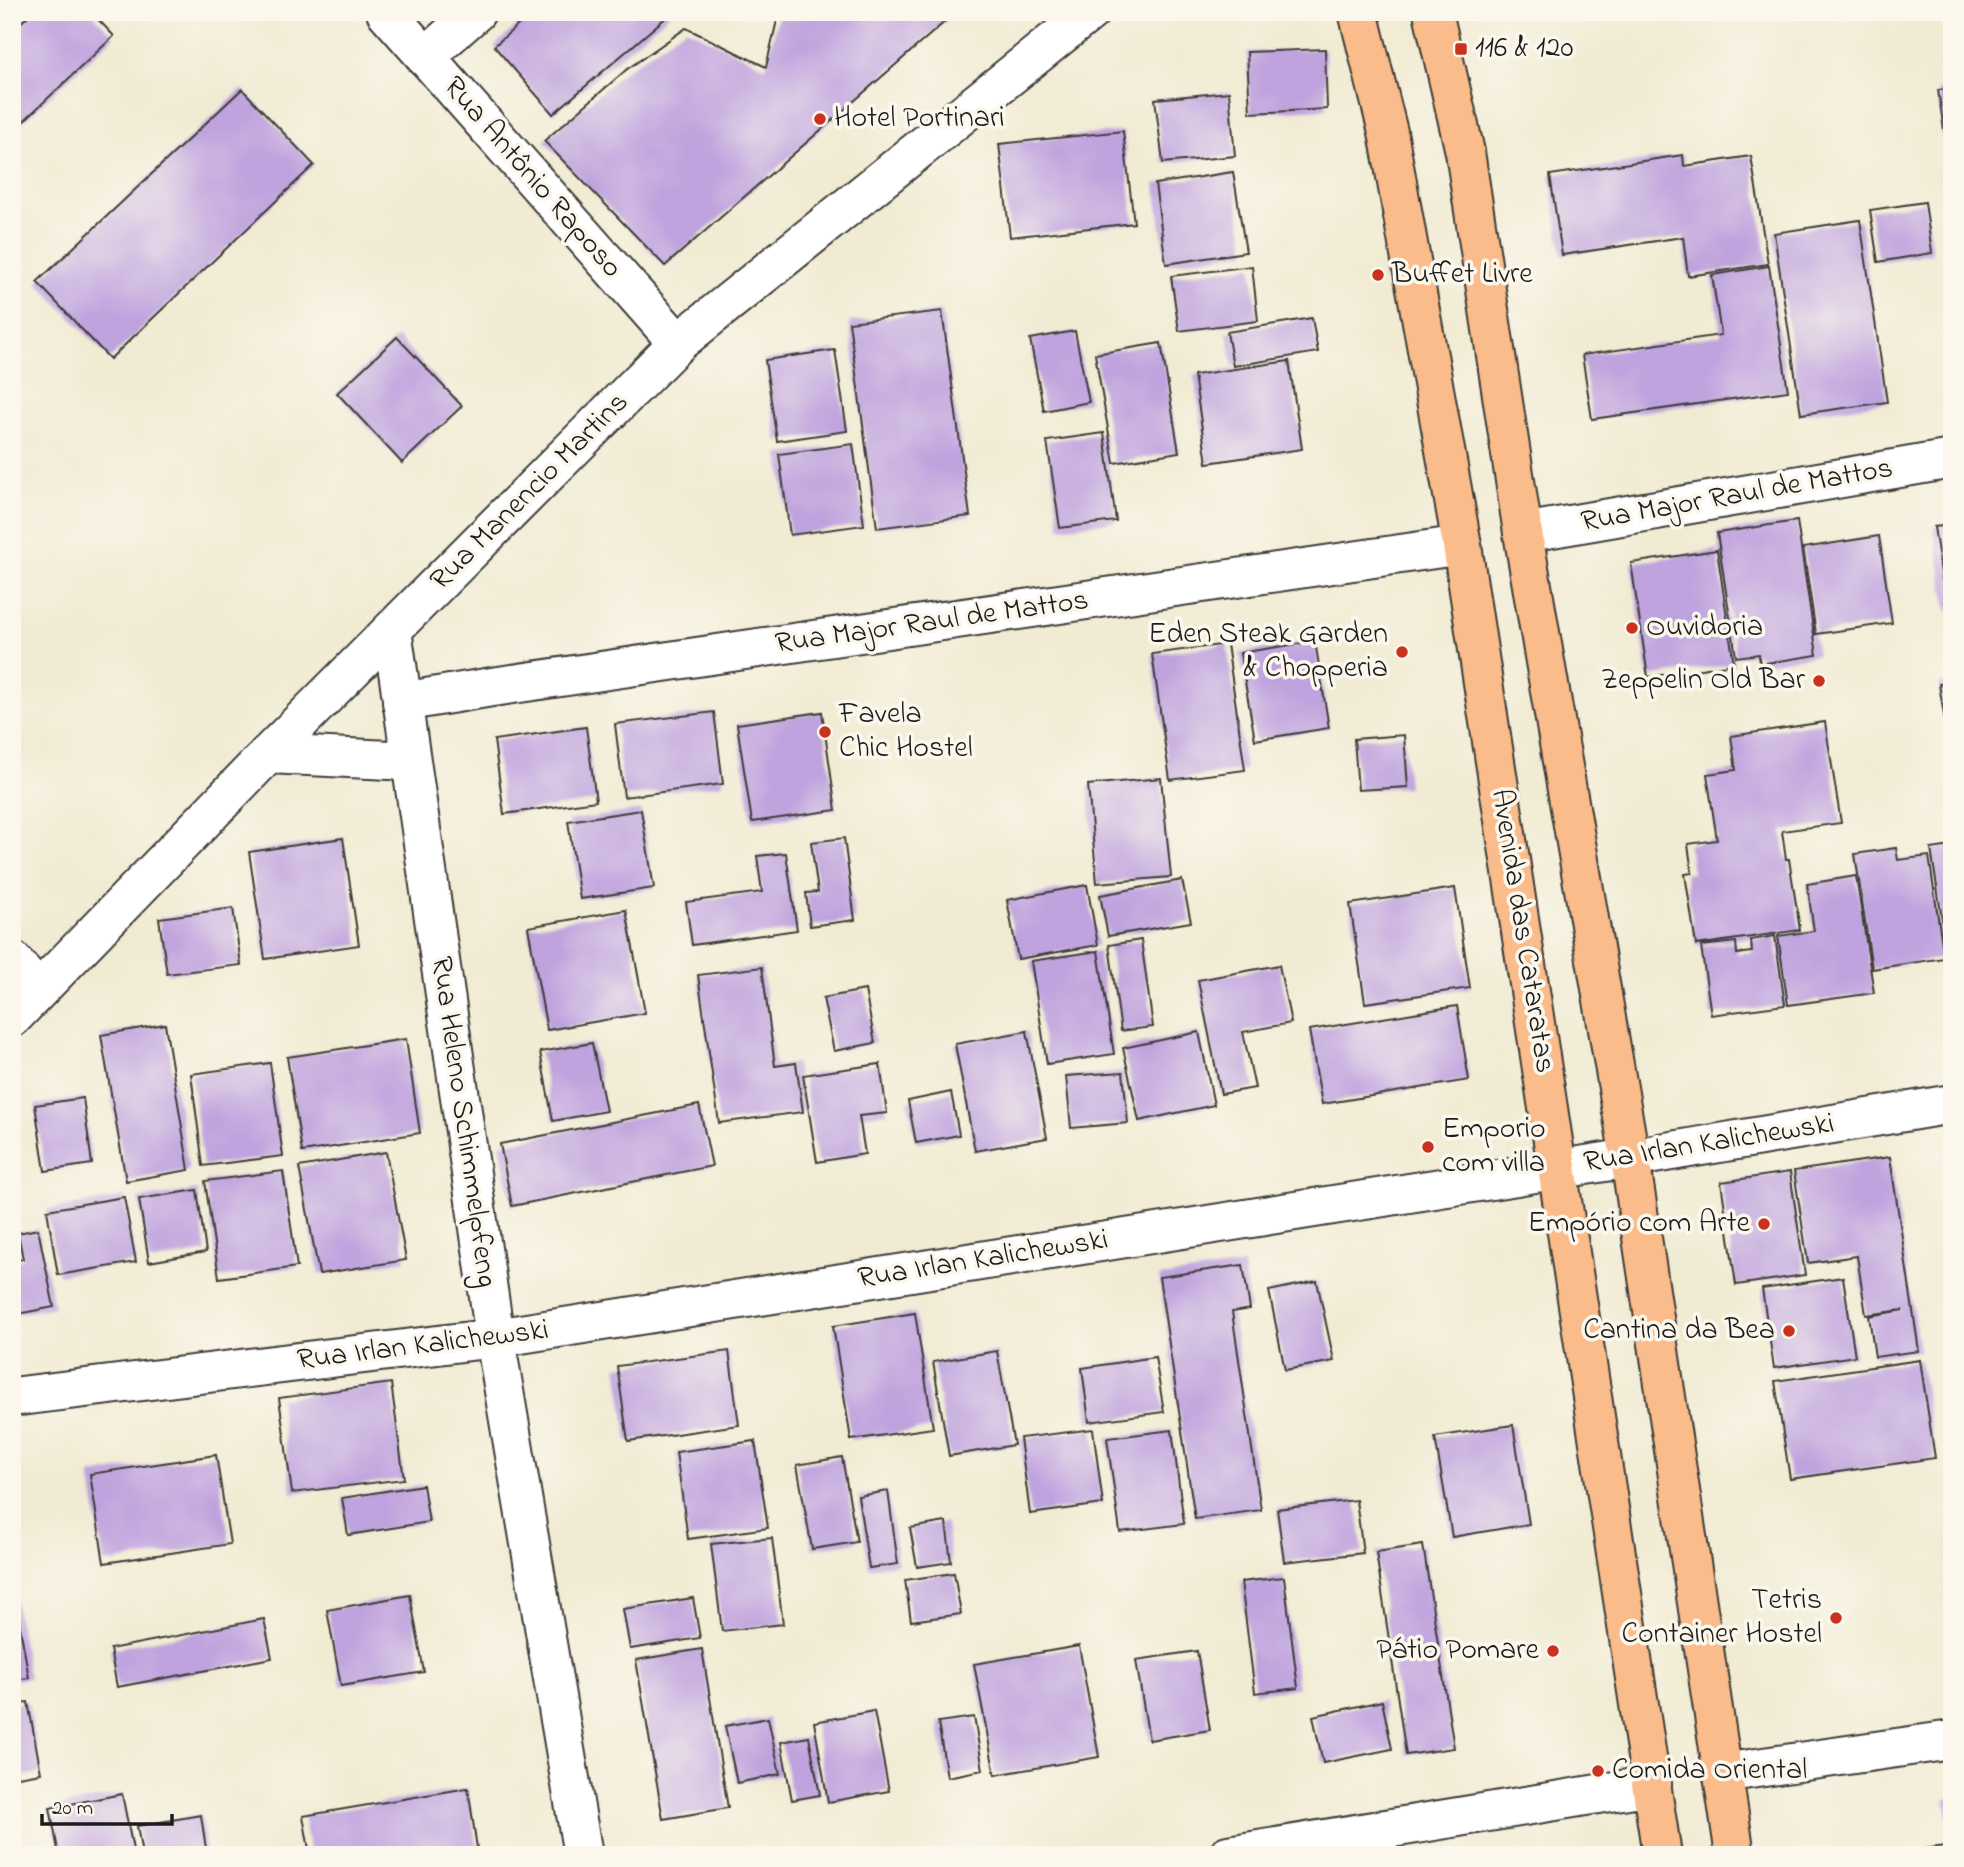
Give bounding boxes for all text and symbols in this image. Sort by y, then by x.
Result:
place label: 116 & 120 [1475,27,1573,71]
marker: 116 & 120 [1453,41,1469,57]
street label: Rua Antônio Raposo [432,67,632,289]
place label: Hotel Portinari [834,97,1005,141]
marker: Hotel Portinari [812,111,828,127]
place label: Buffet Livre [1391,253,1533,297]
marker: Buffet Livre [1370,267,1386,283]
street label: Rua Manencio Martins [420,382,640,602]
street label: Rua Major Raul de Mattos [1578,447,1896,545]
street label: Rua Major Raul de Mattos [773,579,1091,667]
place label: Ouvidoria [1646,606,1763,650]
place label: Eden Steak Garden & Chopperia [1148,613,1388,691]
marker: Ouvidoria [1624,620,1640,636]
marker: Eden Steak Garden & Chopperia [1394,644,1410,660]
place label: Zeppelin Old Bar [1601,659,1806,703]
marker: Zeppelin Old Bar [1811,673,1827,689]
place label: Favela Chic Hostel [838,693,973,771]
marker: Favela Chic Hostel [817,724,833,740]
street label: Avenida das Cataratas [1478,786,1566,1076]
street label: Rua Heleno Schimmelpfeng [418,954,508,1290]
street label: Rua Irlan Kalichewski [1581,1102,1837,1186]
place label: Emporio com villa [1442,1108,1546,1186]
marker: Emporio com villa [1420,1139,1436,1155]
place label: Empório com Arte [1528,1202,1751,1246]
marker: Empório com Arte [1756,1216,1772,1232]
street label: Rua Irlan Kalichewski [855,1218,1111,1302]
street label: Rua Irlan Kalichewski [295,1309,551,1383]
place label: Cantina da Bea [1583,1309,1775,1353]
marker: Cantina da Bea [1781,1323,1797,1339]
place label: Tetris Container Hostel [1622,1579,1822,1657]
marker: Tetris Container Hostel [1828,1610,1844,1626]
place label: Pátio Pomare [1376,1629,1540,1673]
marker: Pátio Pomare [1545,1643,1561,1659]
place label: Comida Oriental [1612,1749,1807,1793]
marker: Comida Oriental [1590,1763,1606,1779]
scale bar [42,1783,172,1827]
text: 20 m [52,1794,93,1824]

